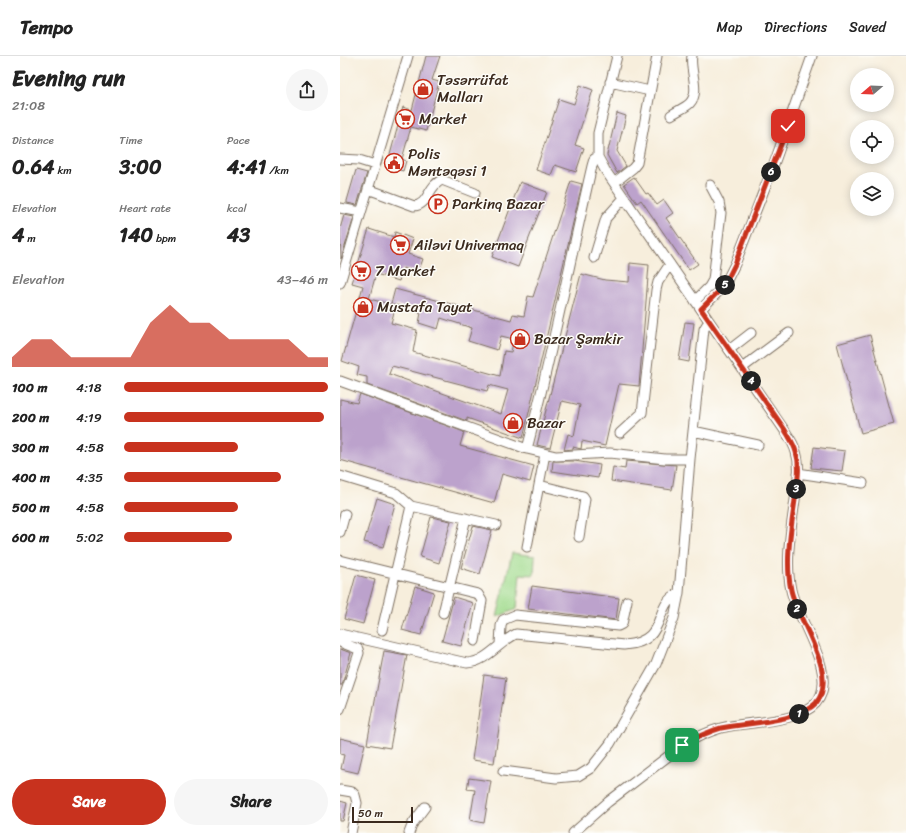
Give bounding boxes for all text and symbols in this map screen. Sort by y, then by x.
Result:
text: Tempo [20,11,73,44]
text: Map [716,15,742,40]
text: Directions [764,15,827,40]
text: Saved [849,15,886,40]
text: Evening run [12,59,125,98]
place label: Təsərrüfat Malları [437,67,509,110]
north arrow [850,68,894,112]
map controls [850,68,894,216]
button: share [286,69,328,111]
shop icon: Təsərrüfat Malları [412,78,434,100]
text: 21:08 [12,94,45,117]
place label: Market [419,106,468,132]
supermarket icon: Market [394,108,416,130]
pin [771,109,805,143]
icon: check [777,115,799,137]
button: locate [850,120,894,164]
text: Distance [12,131,54,150]
text: Time [119,131,143,150]
text: Pace [227,131,250,150]
place label: Polis Məntəqəsi 1 [408,141,487,184]
text: 0.64 [12,150,55,185]
text: 3:00 [119,150,162,185]
text: 4:41 [227,150,266,185]
public building icon: Polis Məntəqəsi 1 [383,152,405,174]
text: km [55,161,72,180]
text: /km [266,161,289,180]
pin: 6 [761,162,781,182]
text: 6 [768,162,774,181]
button: layers [850,172,894,216]
place label: Parkinq Bazar [452,191,545,217]
parking icon: Parkinq Bazar [427,193,449,215]
text: Elevation [12,199,57,218]
text: Heart rate [119,199,171,218]
text: kcal [227,199,247,218]
text: 4 [12,218,25,253]
text: 140 [119,218,153,253]
text: 43 [227,218,250,253]
text: m [25,229,36,248]
text: bpm [153,229,176,248]
place label: Ailəvi Univermaq [413,232,525,258]
supermarket icon: Ailəvi Univermaq [389,234,411,256]
place label: 7 Market [375,258,436,284]
supermarket icon: 7 Market [350,260,372,282]
text: Elevation [12,268,65,291]
text: 43–46 m [276,268,328,291]
pin: 5 [715,275,735,295]
text: 5 [722,275,728,294]
place label: Mustafa Tayat [377,294,473,320]
shop icon: Mustafa Tayat [352,296,374,318]
place label: Bazar Şəmkir [534,326,623,352]
shop icon: Bazar Şəmkir [509,328,531,350]
pin: 4 [741,371,761,391]
text: 4 [748,371,754,390]
text: 100 m [12,376,47,399]
text: 4:18 [76,376,101,399]
text: 200 m [12,406,49,429]
text: 4:19 [76,406,102,429]
place label: Bazar [527,410,566,436]
shop icon: Bazar [502,412,524,434]
text: 300 m [12,436,49,459]
text: 4:58 [76,436,104,459]
text: 400 m [12,466,50,489]
text: 4:35 [76,466,103,489]
pin: 3 [786,479,806,499]
text: 3 [793,479,799,498]
text: 500 m [12,496,50,519]
text: 4:58 [76,496,104,519]
text: 600 m [12,526,49,549]
text: 5:02 [76,526,104,549]
pin: 2 [787,599,807,619]
text: 2 [794,599,800,618]
pin: 1 [789,704,809,724]
text: 1 [797,704,801,723]
pin [665,728,699,762]
icon: arrive [671,734,693,756]
button: Save [12,779,166,825]
button: Share [174,779,328,825]
text: 50 m [358,804,383,823]
scale bar [352,805,413,824]

